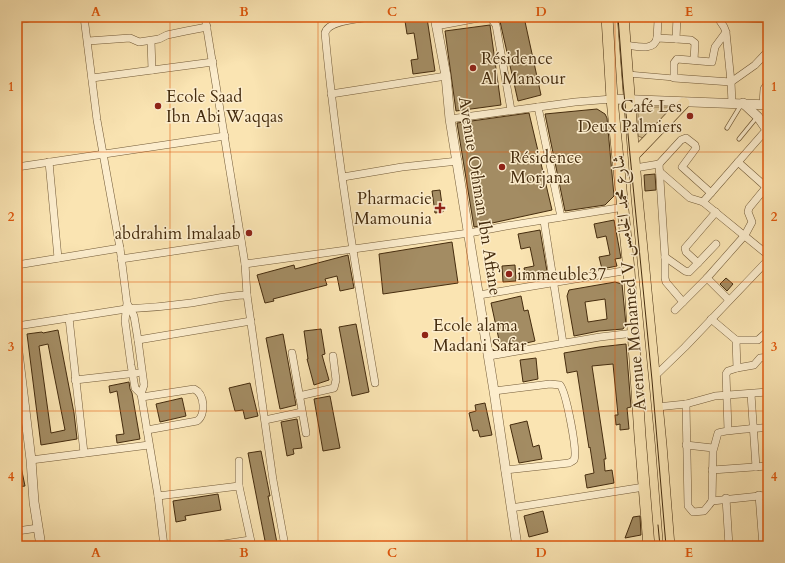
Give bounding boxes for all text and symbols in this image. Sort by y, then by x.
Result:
text: A [91,3,101,21]
text: B [239,3,249,21]
text: C [387,3,397,21]
text: D [535,3,547,21]
text: E [685,3,693,21]
place label: Résidence Al Mansour [481,47,566,90]
marker: Résidence Al Mansour [468,63,478,73]
text: 1 [8,78,14,96]
text: 1 [771,78,777,96]
place label: Ecole Saad Ibn Abi Waqqas [166,85,283,128]
street label: Avenue Othman Ibn Affane [453,95,507,297]
place label: Café Les Deux Palmiers [578,95,682,138]
marker: Ecole Saad Ibn Abi Waqqas [153,101,163,111]
marker: Café Les Deux Palmiers [685,111,695,121]
place label: Résidence Morjana [510,146,582,189]
street label: Avenue Mohamed V شارع محمد الخامس [606,154,654,412]
marker: Résidence Morjana [497,162,507,172]
place label: Pharmacie Mamounia [354,187,433,230]
marker: Pharmacie Mamounia [435,203,445,213]
text: 2 [8,208,15,226]
text: 2 [771,208,778,226]
place label: abdrahim lmalaab [115,222,241,245]
marker: abdrahim lmalaab [244,228,254,238]
place label: immeuble37 [517,263,606,286]
marker: immeuble37 [504,269,514,279]
place label: Ecole alama Madani Safar [433,314,527,357]
marker: Ecole alama Madani Safar [420,330,430,340]
text: 3 [8,338,15,356]
text: 3 [771,338,778,356]
text: 4 [8,468,15,486]
text: 4 [771,468,778,486]
text: A [91,544,101,562]
text: B [239,544,249,562]
text: C [387,544,397,562]
text: D [535,544,547,562]
text: E [685,544,693,562]

